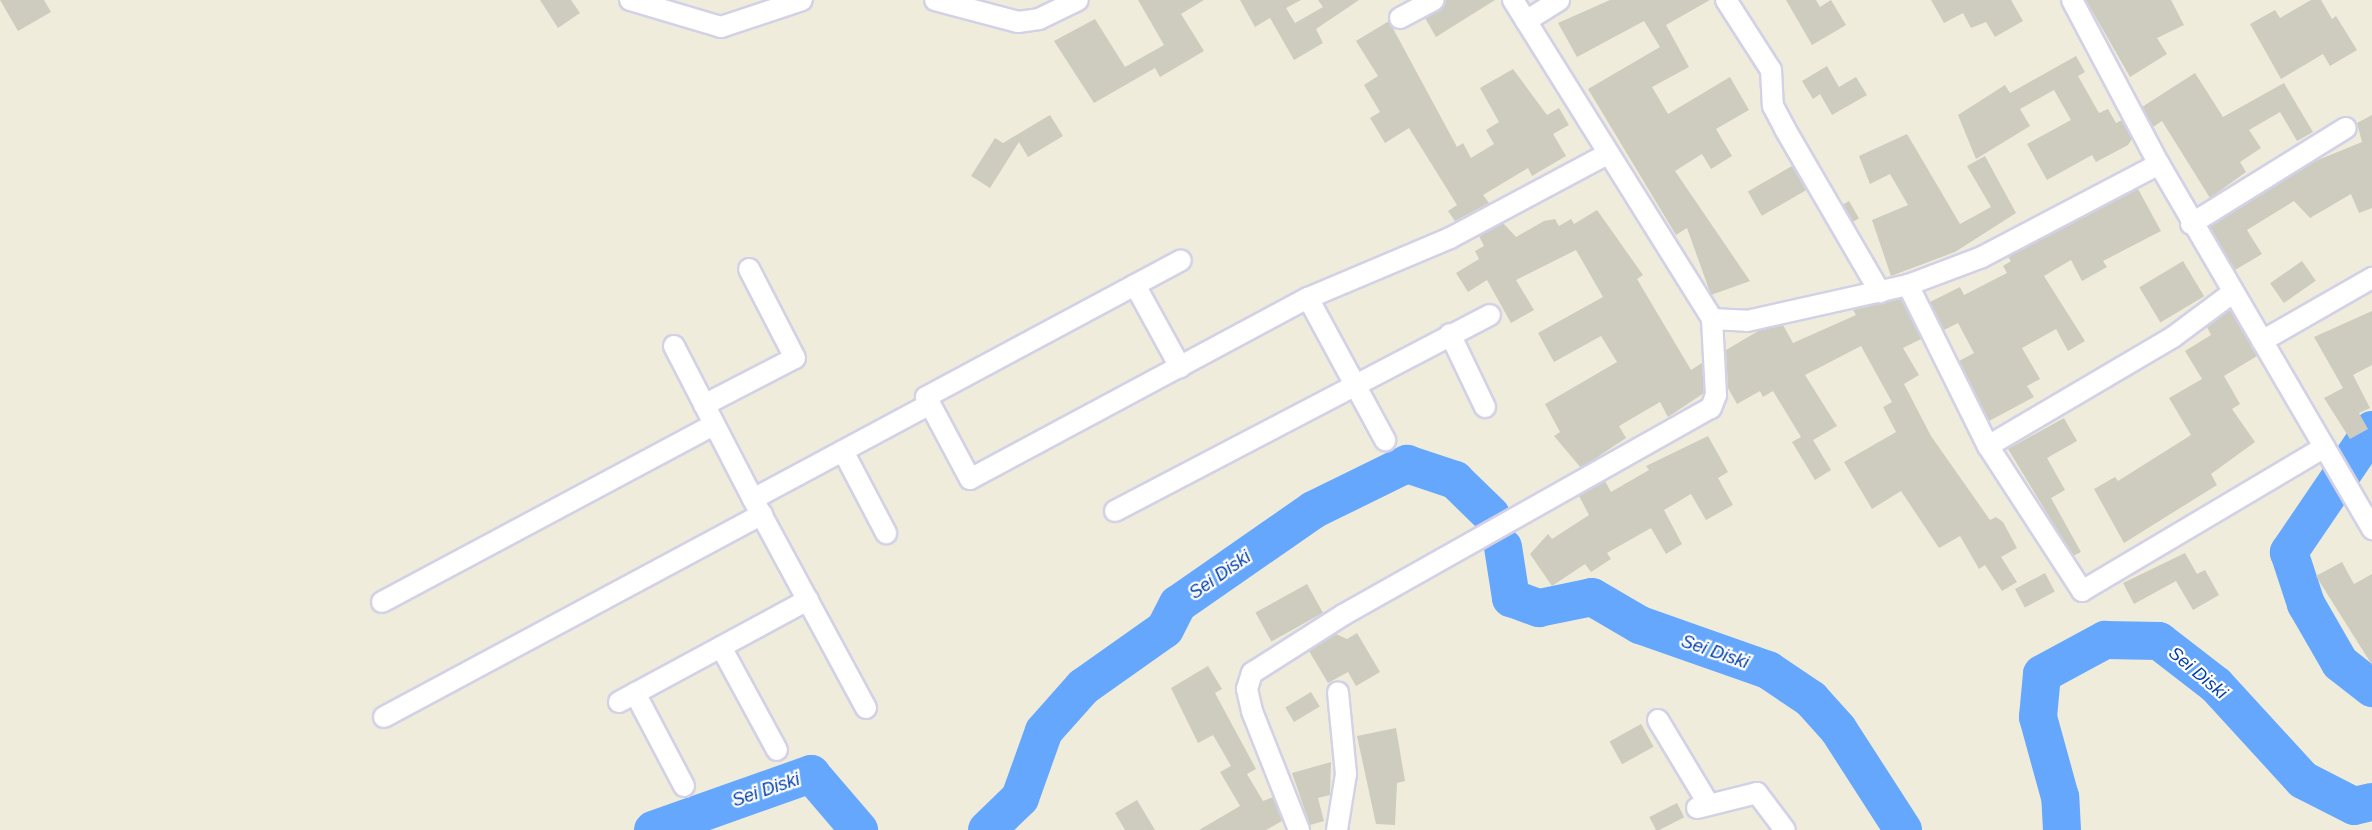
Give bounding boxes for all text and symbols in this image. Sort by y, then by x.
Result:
water label: Sei Diski [1185,546,1255,604]
water label: Sei Diski [1678,630,1752,674]
water label: Sei Diski [2164,642,2232,704]
water label: Sei Diski [729,768,803,812]

